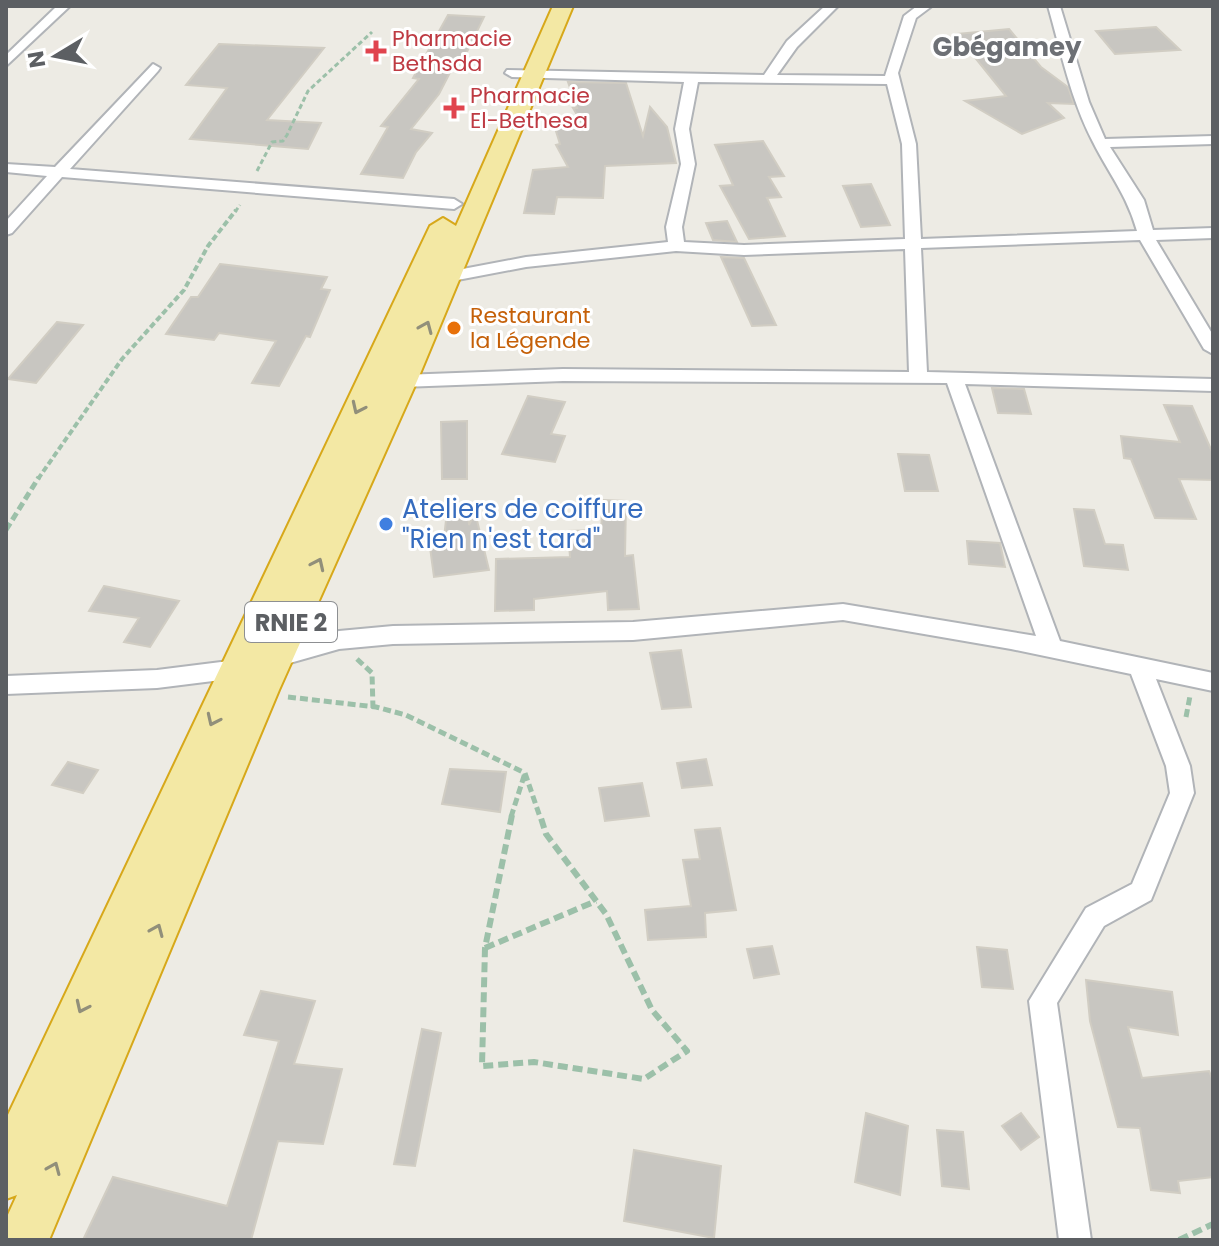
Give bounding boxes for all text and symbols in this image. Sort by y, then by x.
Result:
north arrow [16,16,96,96]
place label: Pharmacie Bethsda [392,23,512,79]
district label: Gbégamey [933,29,1082,65]
marker: Pharmacie Bethsda [367,42,385,60]
text: N [20,49,53,70]
place label: Pharmacie El-Bethesa [470,80,590,136]
marker: Pharmacie El-Bethesa [445,99,463,117]
place label: Restaurant la Légende [470,300,591,356]
marker: Restaurant la Légende [445,319,463,337]
one-way arrow [416,321,432,335]
one-way arrow [352,399,368,414]
place label: Ateliers de coiffure "Rien n'est tard" [402,491,643,557]
marker: Ateliers de coiffure "Rien n'est tard" [377,515,395,533]
one-way arrow [308,557,324,572]
road number: RNIE 2 [245,602,337,642]
one-way arrow [207,711,223,726]
one-way arrow [147,923,163,938]
one-way arrow [76,999,92,1014]
one-way arrow [44,1162,60,1177]

